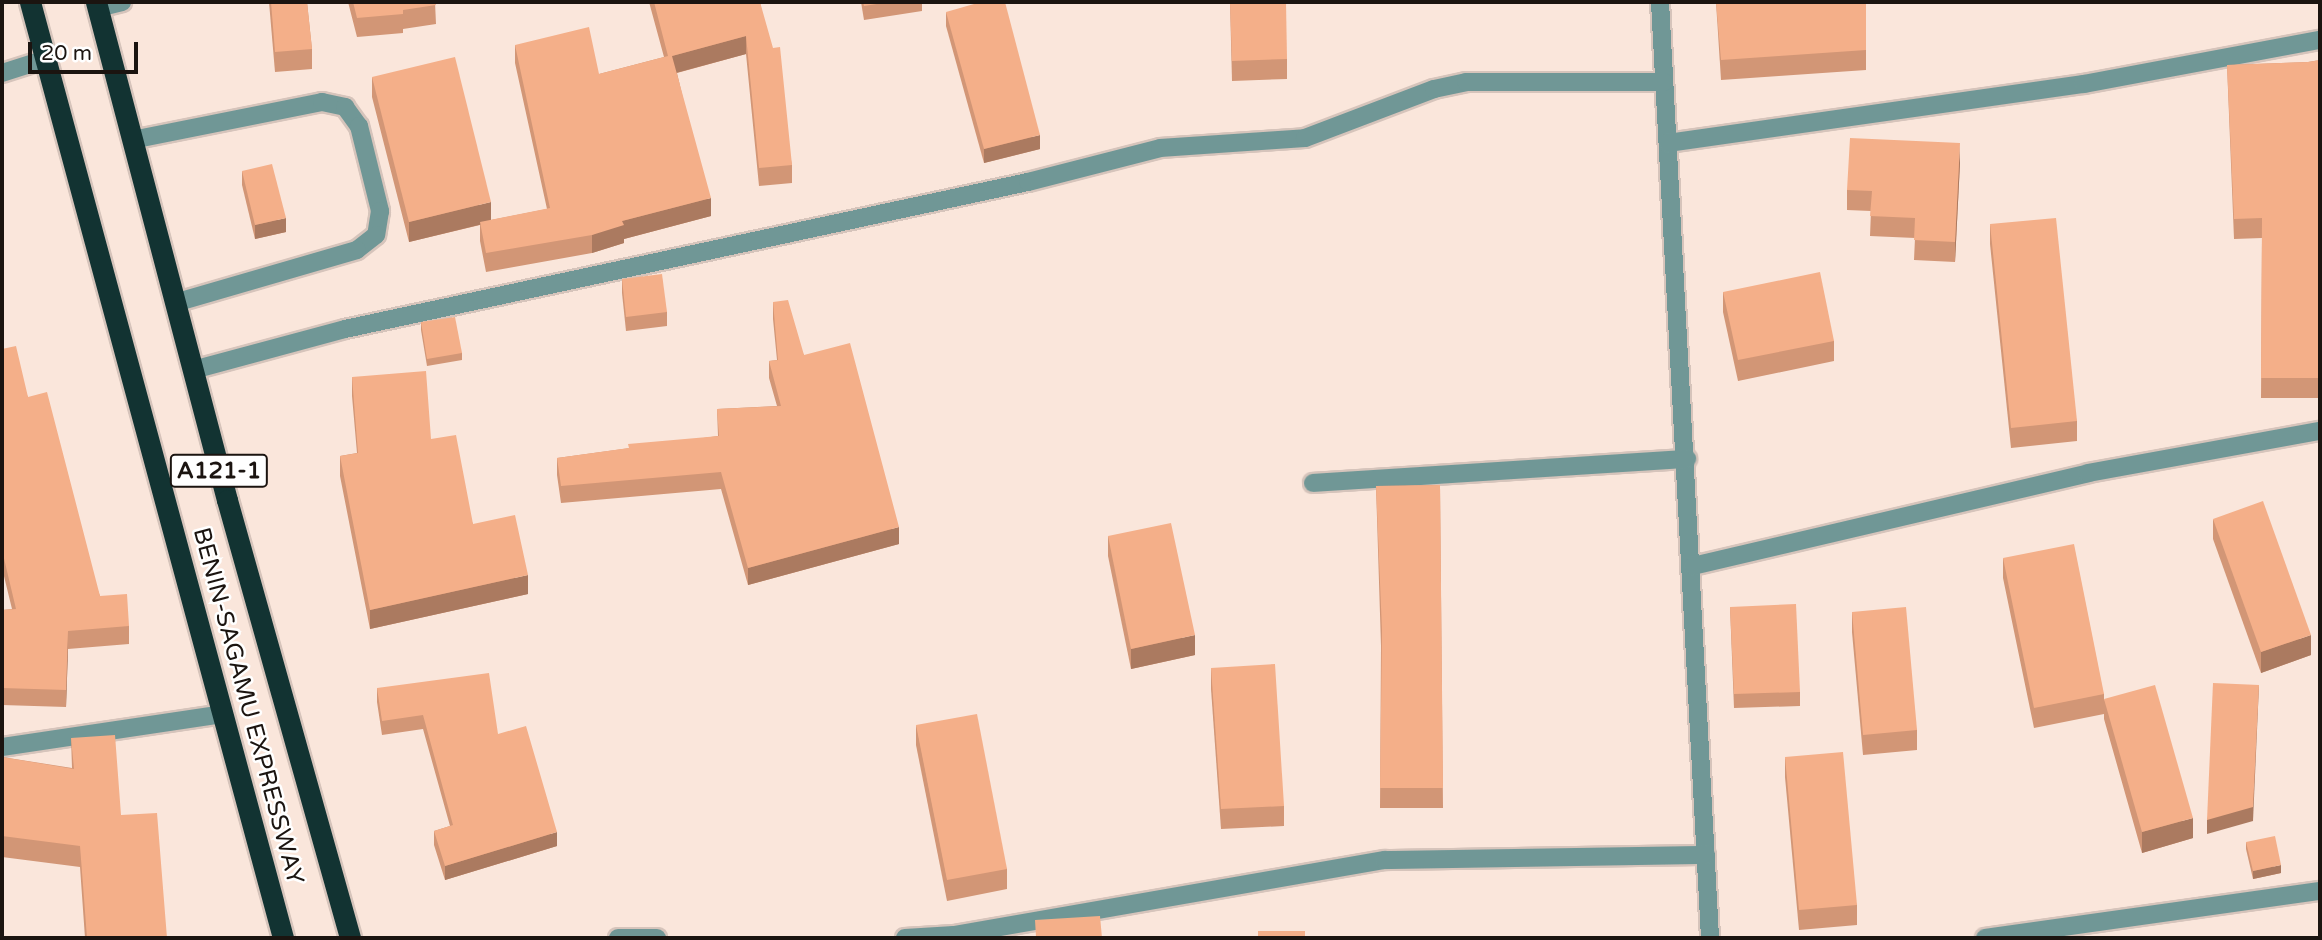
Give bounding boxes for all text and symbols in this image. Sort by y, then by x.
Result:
scale bar [32,28,142,72]
text: 20 m [41,41,92,66]
road number: A121-1 [168,452,270,491]
street label: BENIN-SAGAMU EXPRESSWAY [186,524,310,888]

